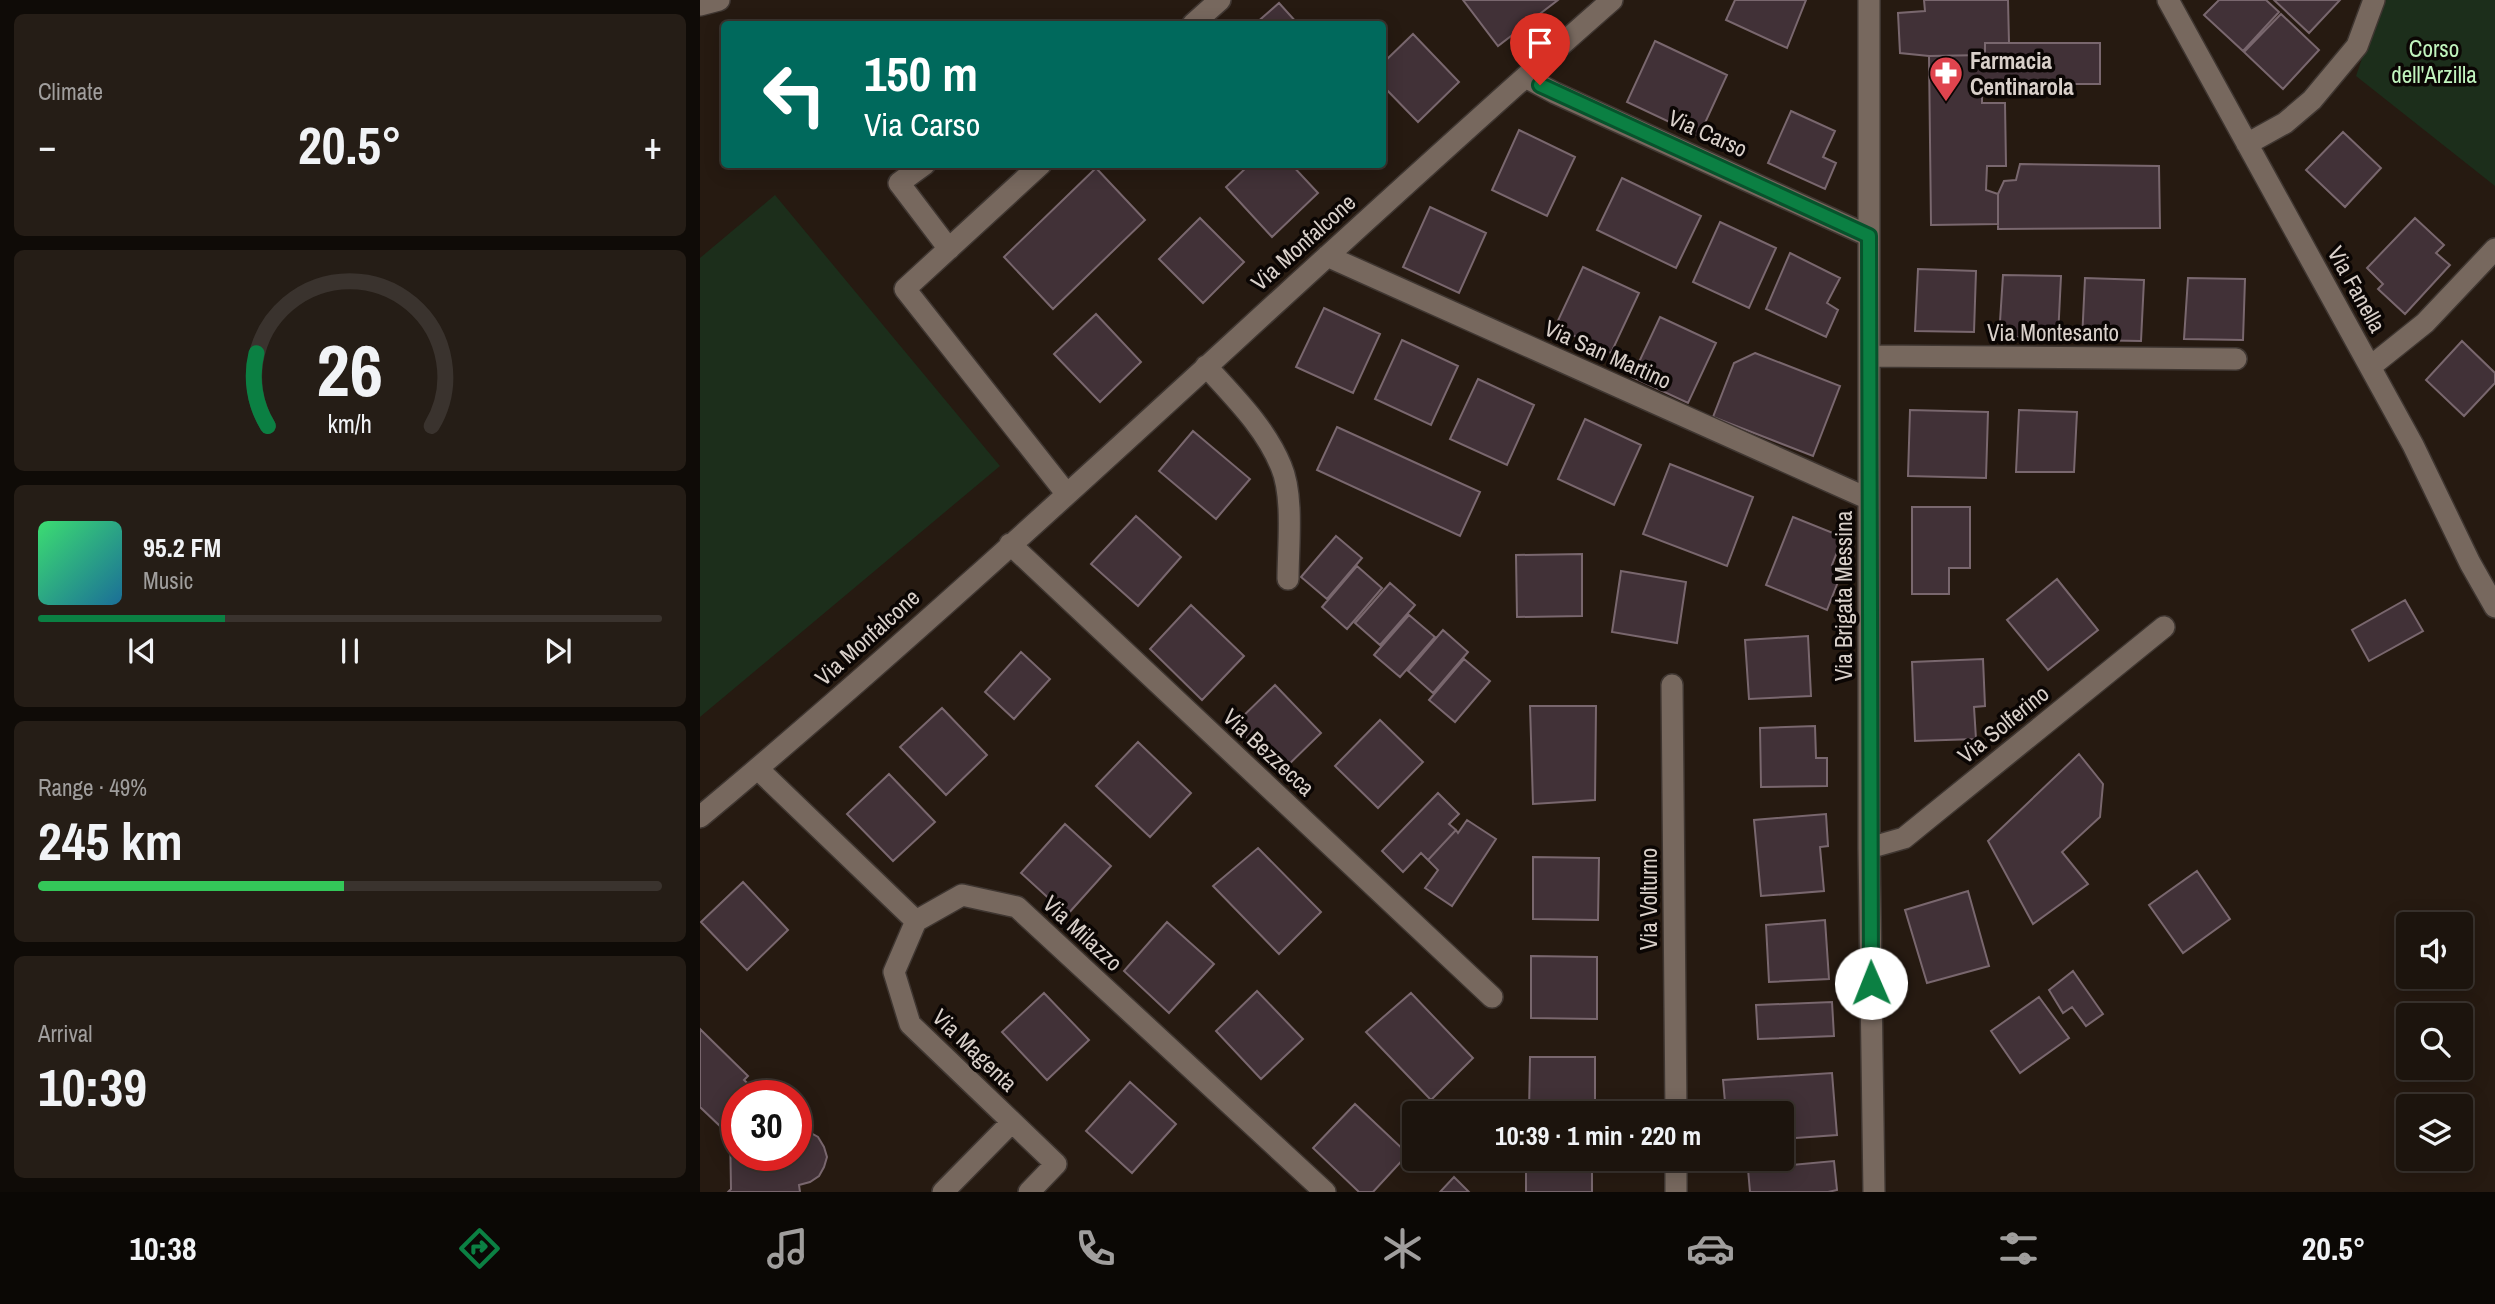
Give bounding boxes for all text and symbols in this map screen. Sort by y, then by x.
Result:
pin [1510,13,1570,85]
icon: arrive [1521,24,1559,62]
park label: Corso dell'Arzilla [2391,33,2477,90]
text: 150 m [864,40,978,106]
place label: Farmacia Centinarola [1970,45,2074,102]
icon: left [749,49,840,140]
pharmacy icon: Farmacia Centinarola [1927,54,1965,103]
text: Climate [38,76,103,107]
street label: Via Carso [1664,102,1752,164]
text: Via Carso [864,103,980,146]
text: 20.5° [298,110,402,180]
text: − [38,120,56,171]
text: + [644,120,662,171]
street label: Via Monfalcone [1244,187,1362,297]
street label: Via Fanella [2321,240,2394,338]
street label: Via San Martino [1540,312,1676,396]
street label: Via Montesanto [1987,317,2119,348]
text: 26 [317,322,383,420]
text: km/h [328,407,372,441]
street label: Via Brigata Messina [1828,510,1859,681]
text: 95.2 FM [143,530,221,565]
text: Music [143,565,193,596]
street label: Via Monfalcone [808,582,926,692]
icon: previous [123,632,161,670]
icon: pause [331,632,369,670]
icon: next [539,632,577,670]
street label: Via Solferino [1951,678,2055,770]
street label: Via Bezzecca [1216,701,1322,803]
text: Range · 49% [38,772,147,803]
text: 245 km [38,806,183,876]
street label: Via Volturno [1633,848,1664,950]
street label: Via Milazzo [1037,888,1129,978]
map controls [2396,912,2473,1171]
button: sound [2396,912,2473,989]
position arrow [1834,946,1908,1020]
street label: Via Magenta [926,1002,1024,1099]
button: search [2396,1003,2473,1080]
text: Arrival [38,1018,93,1049]
text: 10:39 [38,1052,147,1122]
speed limit sign: 30 [721,1080,812,1171]
button: layers [2396,1094,2473,1171]
text: 10:39 · 1 min · 220 m [1495,1118,1701,1153]
icon: directions [455,1224,504,1273]
icon: music [763,1224,812,1273]
icon: phone [1071,1224,1120,1273]
icon: climate [1378,1224,1427,1273]
icon: car [1686,1224,1735,1273]
icon: filters [1994,1224,2043,1273]
text: 10:38 [129,1227,196,1270]
text: 20.5° [2302,1227,2366,1270]

